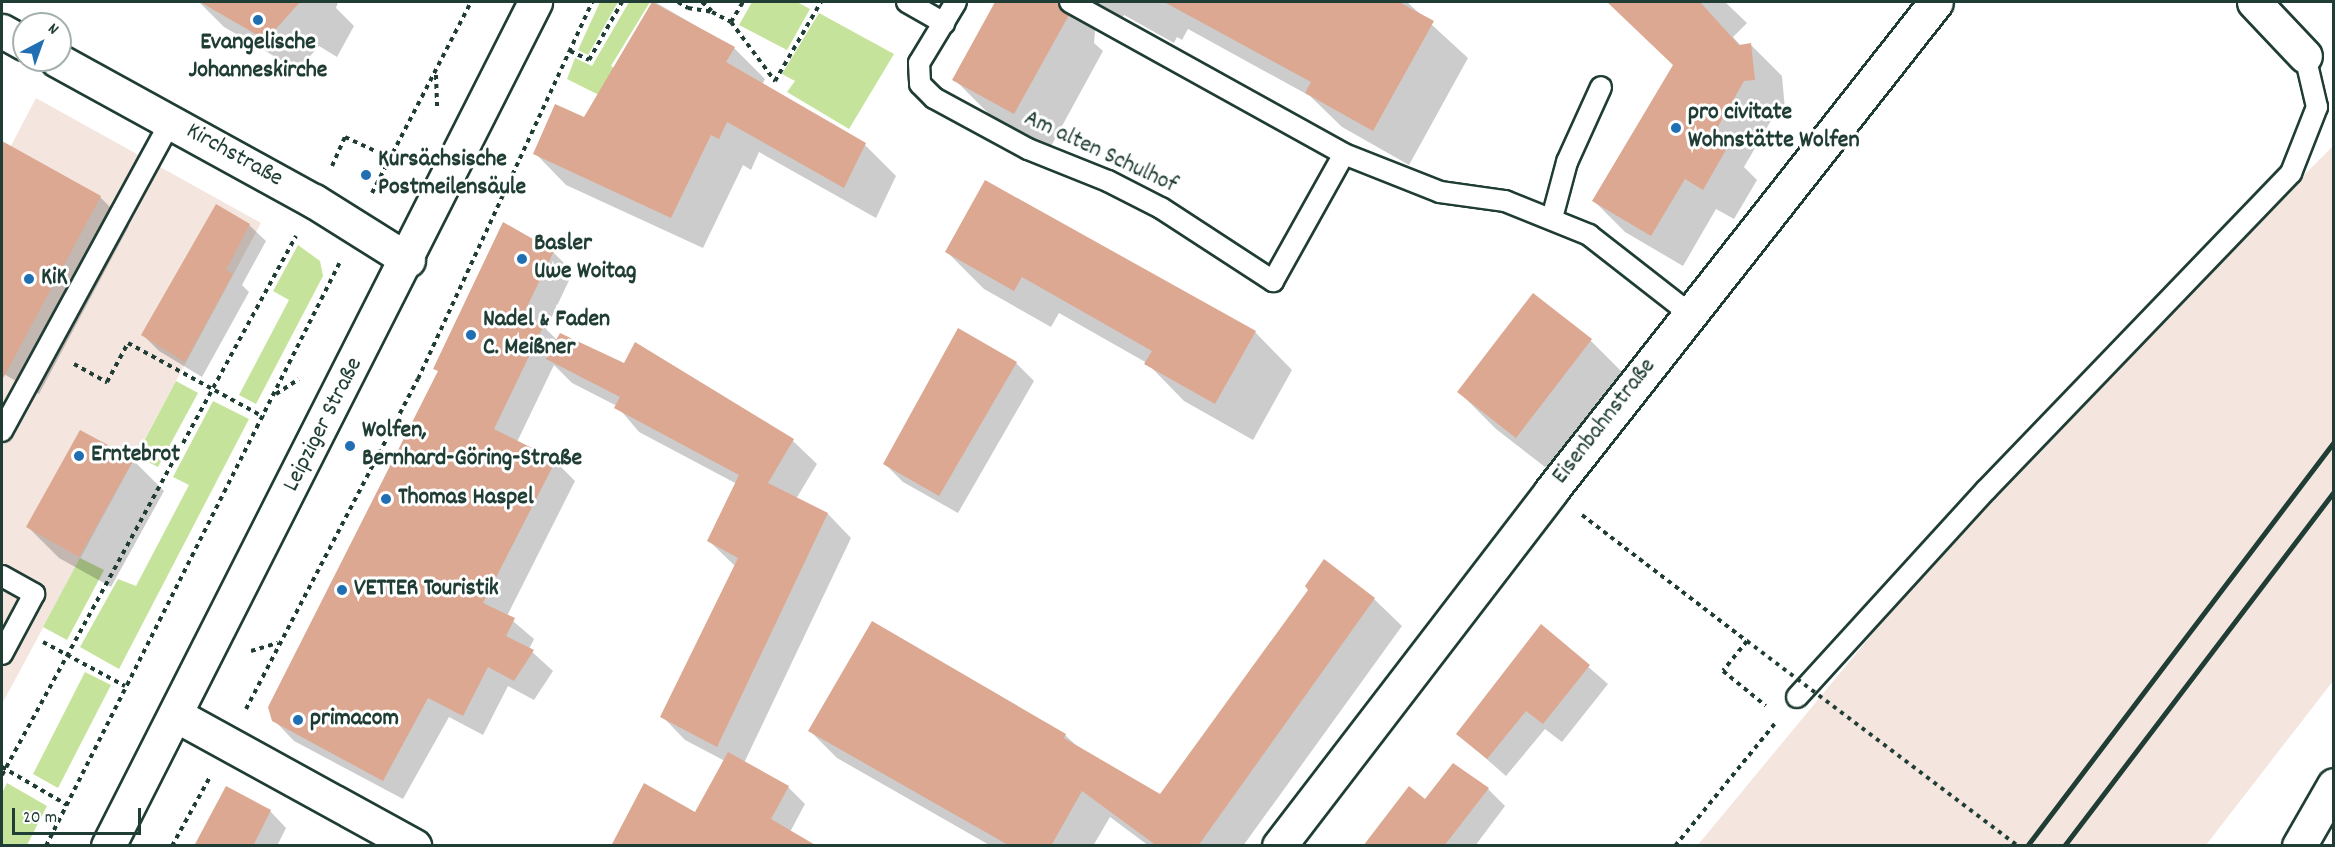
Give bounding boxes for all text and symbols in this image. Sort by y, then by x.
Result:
north arrow [12,12,72,72]
marker: Evangelische Johanneskirche [251,13,265,27]
text: N [42,18,63,41]
place label: Evangelische Johanneskirche [189,30,327,86]
place label: pro civitate Wohnstätte Wolfen [1688,100,1860,156]
street label: Am alten Schulhof [1019,105,1181,201]
street label: Kirchstraße [181,118,287,194]
marker: pro civitate Wohnstätte Wolfen [1669,121,1683,135]
place label: Kursächsische Postmeilensäule [378,147,526,203]
marker: Kursächsische Postmeilensäule [359,168,373,182]
place label: Basler Uwe Woitag [534,231,637,287]
marker: Basler Uwe Woitag [515,252,529,266]
place label: KiK [41,265,68,293]
marker: KiK [22,272,36,286]
place label: Nadel & Faden C. Meißner [483,307,610,363]
marker: Nadel & Faden C. Meißner [464,328,478,342]
street label: Leipziger Straße [278,353,370,497]
street label: Eisenbahnstraße [1547,353,1663,491]
place label: Wolfen, Bernhard-Göring-Straße [362,418,582,474]
marker: Wolfen, Bernhard-Göring-Straße [343,439,357,453]
place label: Erntebrot [91,442,180,470]
marker: Erntebrot [72,449,86,463]
place label: Thomas Haspel [398,485,534,513]
marker: Thomas Haspel [379,492,393,506]
place label: VETTER Touristik [354,576,499,604]
marker: VETTER Touristik [335,583,349,597]
place label: primacom [310,706,399,734]
marker: primacom [291,713,305,727]
scale bar [15,796,144,834]
text: 20 m [23,806,57,831]

